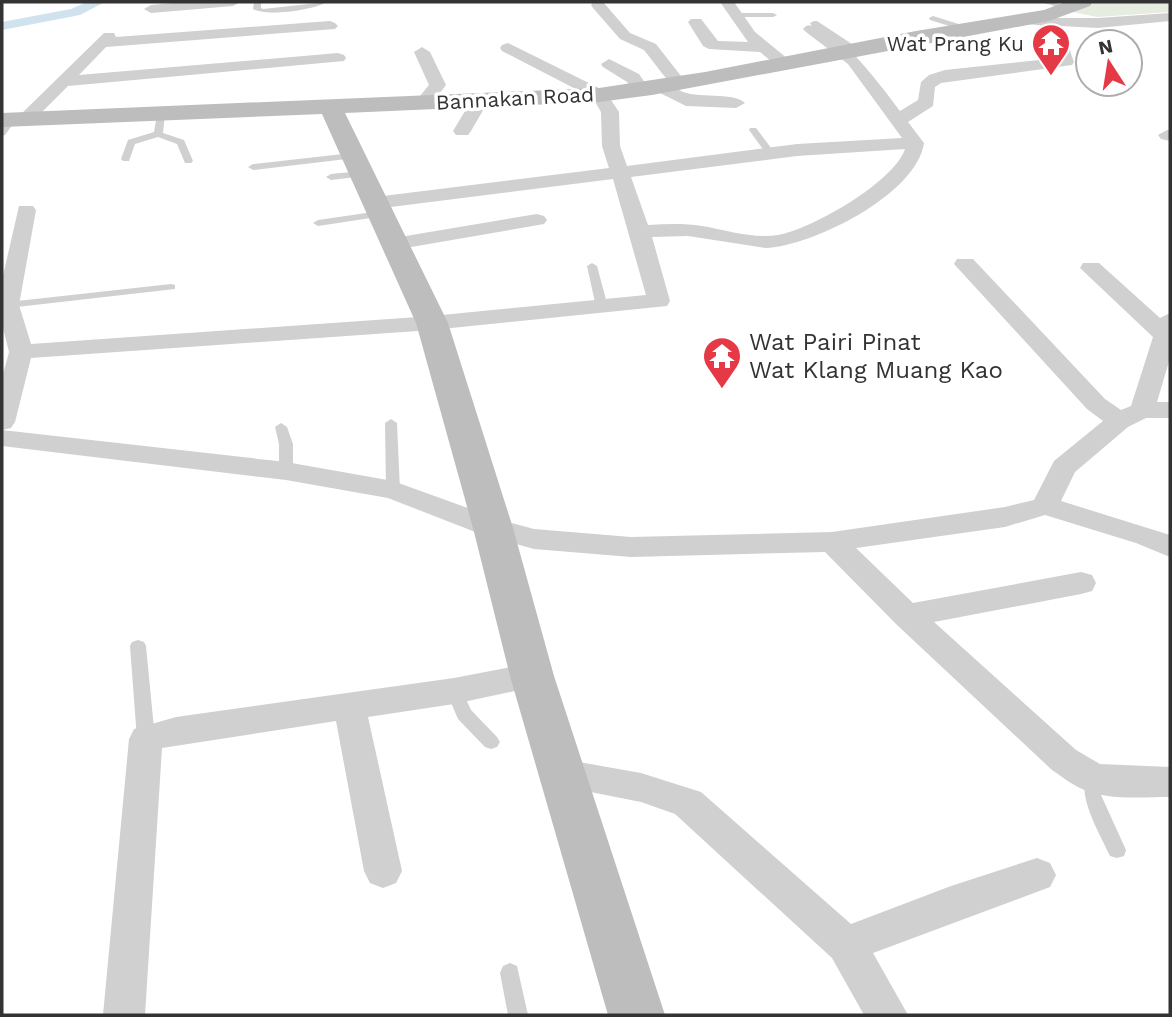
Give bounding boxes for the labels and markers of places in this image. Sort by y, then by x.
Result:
temple icon: Wat Prang Ku [1030,22,1072,77]
place label: Wat Prang Ku [887,31,1024,56]
place label: Wat Pairi Pinat Wat Klang Muang Kao [749,328,1003,384]
temple icon: Wat Pairi Pinat Wat Klang Muang Kao [701,335,743,390]

